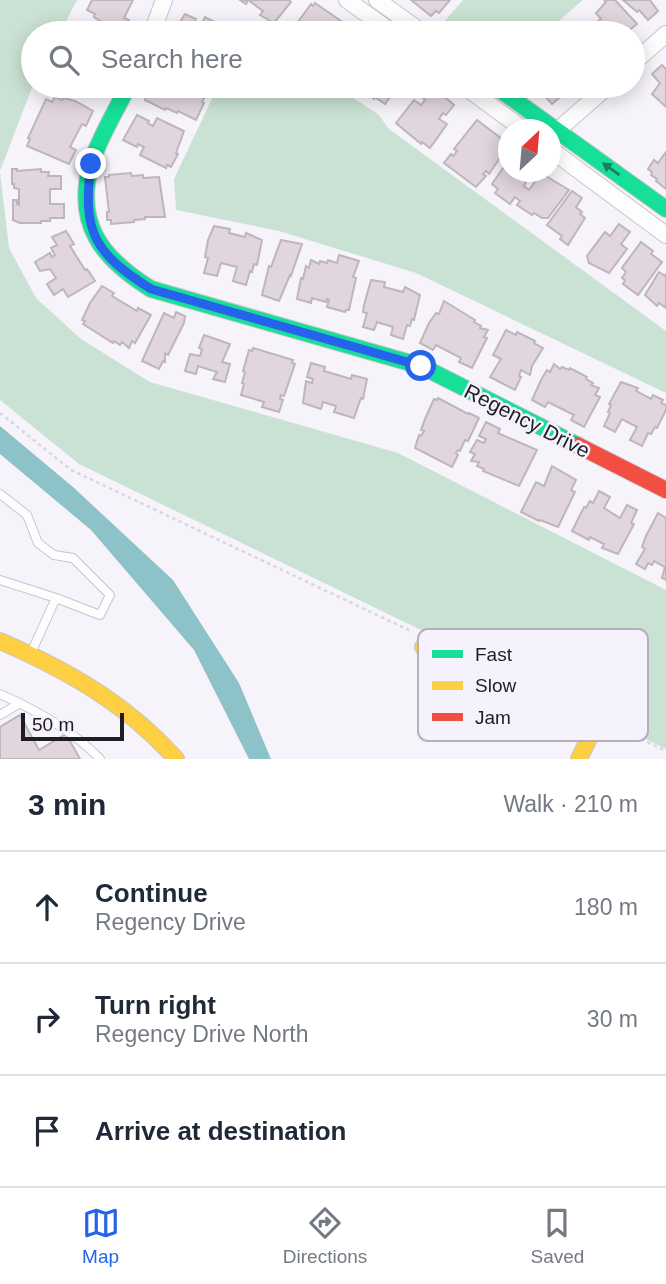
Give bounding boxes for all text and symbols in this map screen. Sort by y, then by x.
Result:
search box [21,21,645,98]
icon: search [45,41,83,79]
text: Search here [101,44,243,74]
north arrow [498,119,561,182]
route end [75,148,106,179]
one-way arrow [601,162,620,176]
route start [405,350,436,381]
street label: Regency Drive [461,379,594,462]
legend [418,629,648,741]
text: Fast [475,644,513,665]
text: Slow [475,675,516,696]
text: Jam [475,707,511,728]
scale bar [21,710,124,742]
text: 50 m [32,714,74,735]
text: 3 min [28,788,106,821]
text: Walk · 210 m [503,791,638,817]
text: Continue [95,878,208,908]
icon: ahead [28,888,66,926]
text: 180 m [574,894,638,920]
text: Regency Drive [95,909,246,935]
text: Turn right [95,990,216,1020]
icon: right [28,1000,66,1038]
text: 30 m [587,1006,638,1032]
text: Regency Drive North [95,1021,308,1047]
icon: arrive [28,1112,66,1150]
text: Arrive at destination [95,1116,346,1146]
tab: Map [82,1204,120,1268]
tab: Directions [283,1204,367,1268]
tab: Saved [530,1204,584,1268]

